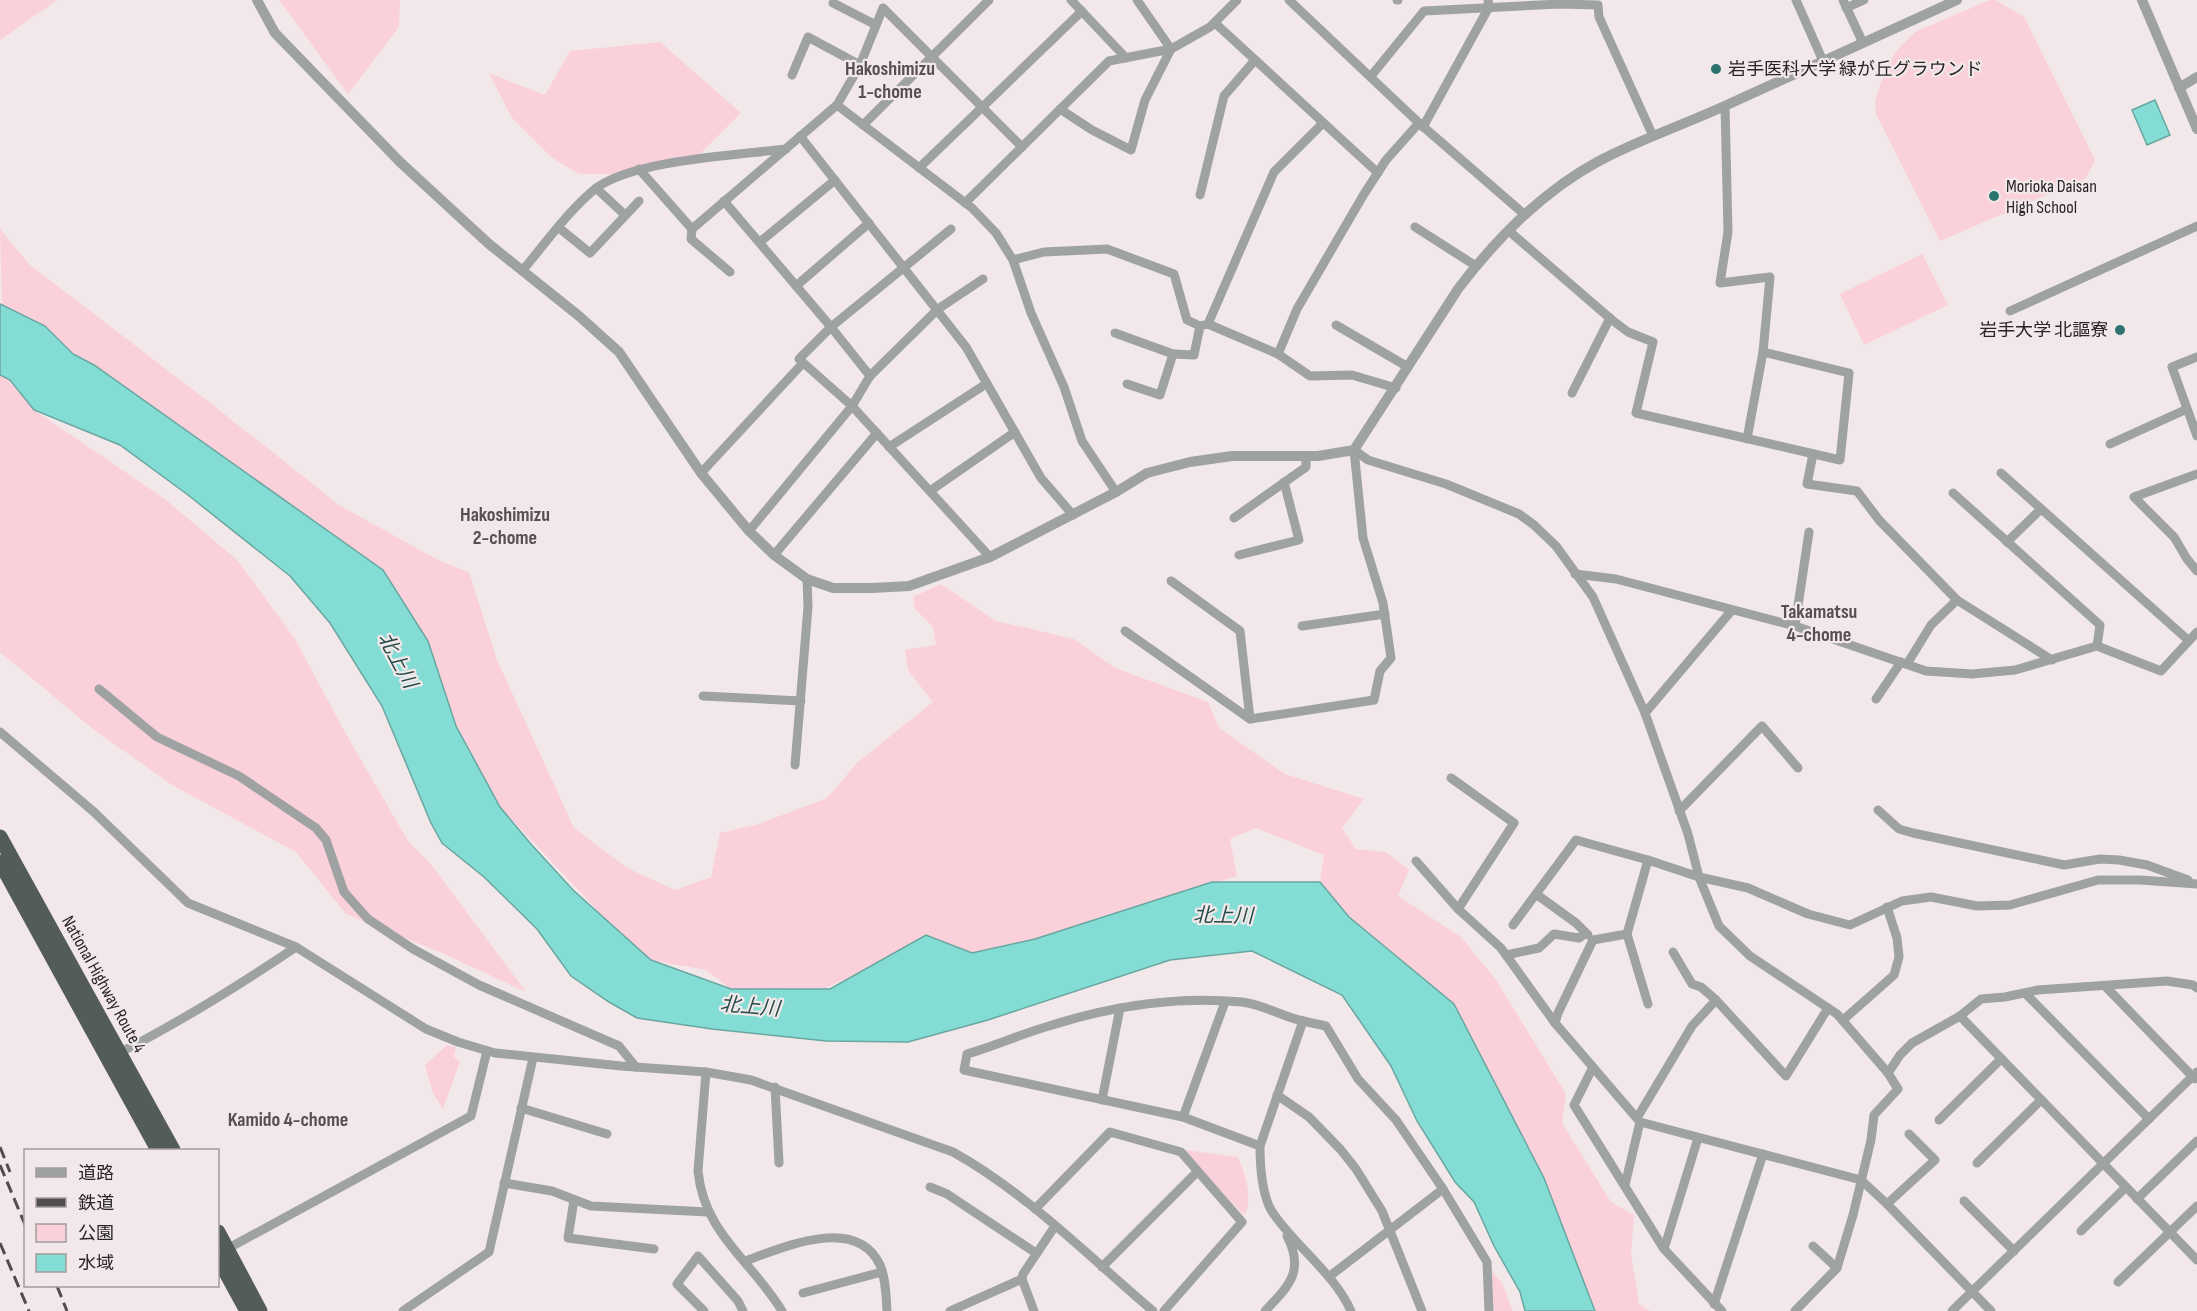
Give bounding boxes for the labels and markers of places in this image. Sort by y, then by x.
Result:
place label: 岩手医科大学 緑が丘グラウンド [1728,59,1983,80]
marker: 岩手医科大学 緑が丘グラウンド [1709,62,1723,76]
place label: Morioka Daisan High School [2006,176,2097,218]
marker: Morioka Daisan High School [1987,189,2001,203]
place label: 岩手大学 北謳寮 [1979,320,2108,341]
marker: 岩手大学 北謳寮 [2113,323,2127,337]

